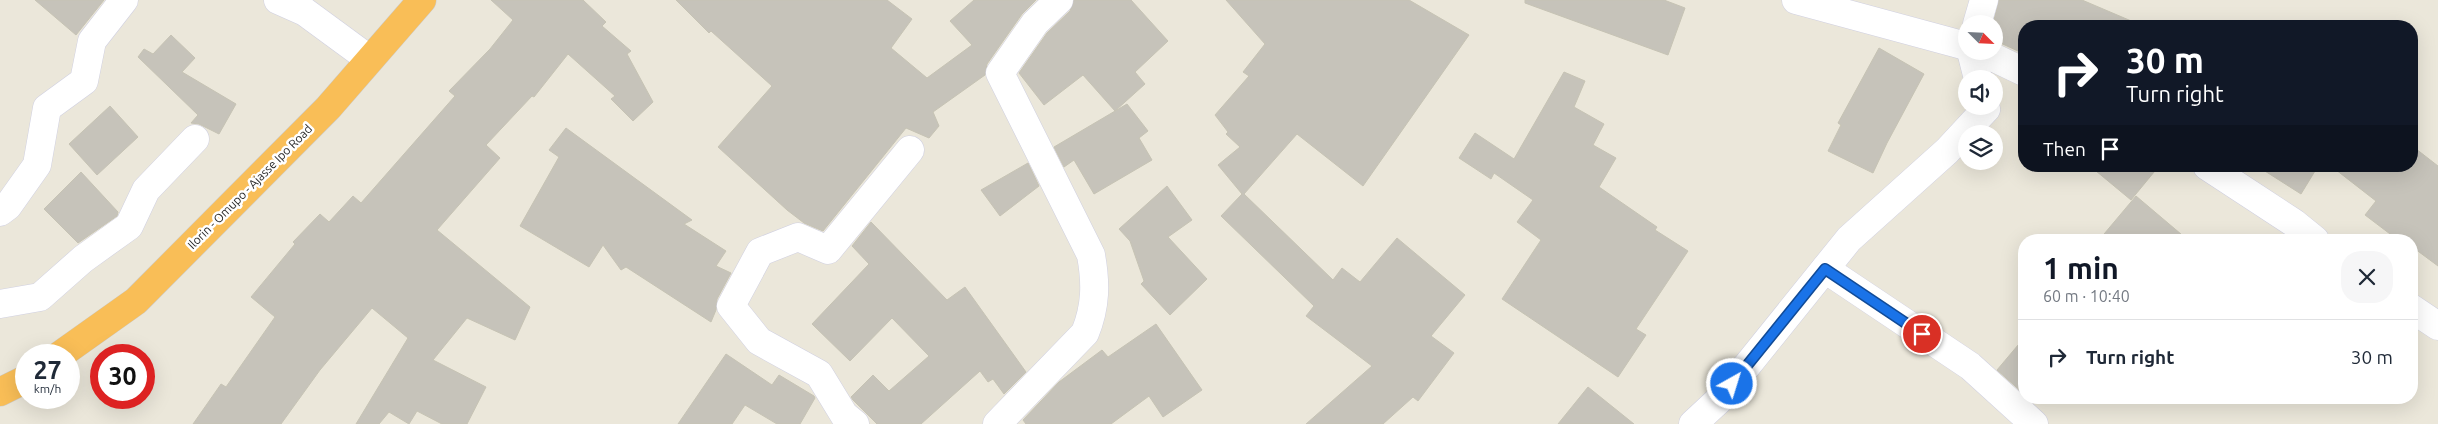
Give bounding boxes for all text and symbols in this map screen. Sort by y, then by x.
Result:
north arrow [1958,15,2002,60]
map controls [1958,15,2003,170]
icon: right [2043,40,2108,105]
text: 30 m [2126,40,2204,80]
button: sound [1958,70,2003,115]
text: Turn right [2126,81,2224,106]
street label: Ilorin - Omupo - Ajasse Ipo Road [185,122,314,251]
button: layers [1958,125,2003,170]
icon: arrive [2096,135,2124,163]
text: Then [2043,138,2086,160]
text: 1 min [2043,251,2119,285]
button: close [2341,251,2393,303]
text: 60 m · 10:40 [2043,287,2130,305]
pin [1901,313,1943,355]
icon: arrive [1908,320,1936,348]
icon: right [2043,343,2071,371]
speed limit sign: 30 [90,344,155,409]
text: Turn right [2086,346,2174,368]
text: 30 m [2351,346,2393,368]
text: 27 [33,356,62,384]
position arrow [1705,357,1757,409]
text: km/h [34,382,61,395]

